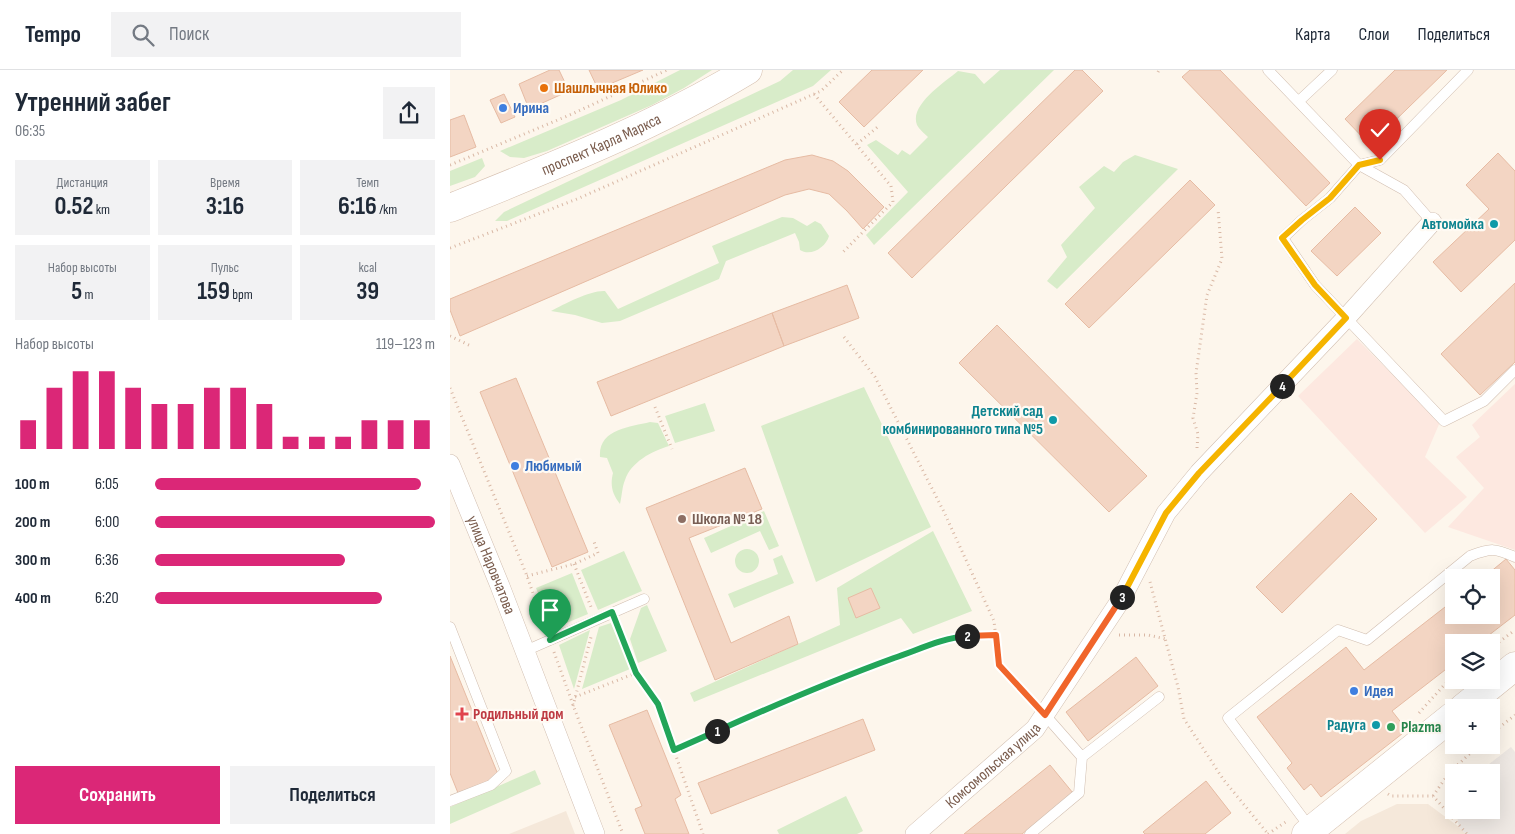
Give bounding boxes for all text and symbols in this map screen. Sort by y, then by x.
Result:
search box [111,12,461,57]
text: Tempo [25,20,81,49]
icon: search [129,21,157,49]
text: Поиск [169,23,209,46]
text: Карта [1295,24,1331,45]
text: Слои [1359,24,1390,45]
text: Поделиться [1418,24,1490,45]
place label: Шашлычная Юлико [554,79,667,98]
marker: Шашлычная Юлико [538,82,550,94]
text: Утренний забег [15,86,171,119]
button: share [383,87,435,139]
place label: Ирина [513,99,549,118]
marker: Ирина [497,102,509,114]
street label: проспект Карла Маркса [539,109,664,179]
pin [1359,109,1401,160]
icon: check [1366,116,1394,144]
text: 06:35 [15,122,45,141]
text: Дистанция [57,174,108,191]
text: Время [210,174,240,191]
text: Темп [356,174,379,191]
text: 0.52 [55,191,94,222]
text: 3:16 [206,191,244,222]
text: 6:16 [338,191,377,222]
text: km [94,201,110,218]
text: /km [377,201,397,218]
place label: Автомойка [1421,215,1484,234]
marker: Автомойка [1488,218,1500,230]
text: Набор высоты [48,259,117,276]
text: Пульс [211,259,239,276]
text: kcal [358,259,377,276]
text: 5 [71,276,82,307]
text: 159 [197,276,230,307]
text: 39 [356,276,379,307]
text: m [82,286,93,303]
text: bpm [230,286,253,303]
text: Набор высоты [15,335,94,354]
text: 119–123 m [376,335,435,354]
pin: 4 [1270,374,1294,398]
text: 4 [1279,378,1286,395]
place label: Детский сад комбинированного типа №5 [882,402,1044,439]
marker: Детский сад комбинированного типа №5 [1047,414,1059,426]
place label: Любимый [525,457,582,476]
marker: Любимый [509,460,521,472]
text: 100 m [15,475,50,494]
text: 6:05 [95,475,119,494]
place label: Школа № 18 [692,510,762,529]
text: 200 m [15,513,50,532]
text: 6:00 [95,513,119,532]
street label: улица Наровчатова [463,513,519,617]
marker: Школа № 18 [676,513,688,525]
text: 300 m [15,551,51,570]
text: 6:36 [95,551,119,570]
map controls [1445,569,1500,819]
button: locate [1445,569,1500,624]
pin: 3 [1110,584,1134,610]
text: 400 m [15,589,51,608]
text: 6:20 [95,589,119,608]
pin [529,589,571,640]
text: 3 [1119,589,1126,606]
icon: arrive [536,596,564,624]
pin: 2 [954,624,980,648]
text: 2 [964,628,971,645]
button: layers [1445,634,1500,689]
place label: Идея [1364,682,1393,701]
marker: Идея [1348,685,1360,697]
button: + [1445,699,1500,754]
place label: Родильный дом [473,705,564,724]
marker: Родильный дом [455,707,469,721]
place label: Радуга [1327,716,1366,735]
pin: 1 [704,718,730,744]
place label: Plazma [1401,718,1441,737]
marker: Радуга [1370,719,1382,731]
street label: Комсомольская улица [942,720,1046,812]
marker: Plazma [1385,721,1397,733]
text: 1 [715,723,720,740]
button: − [1445,764,1500,819]
button: Сохранить [15,766,220,824]
button: Поделиться [230,766,435,824]

